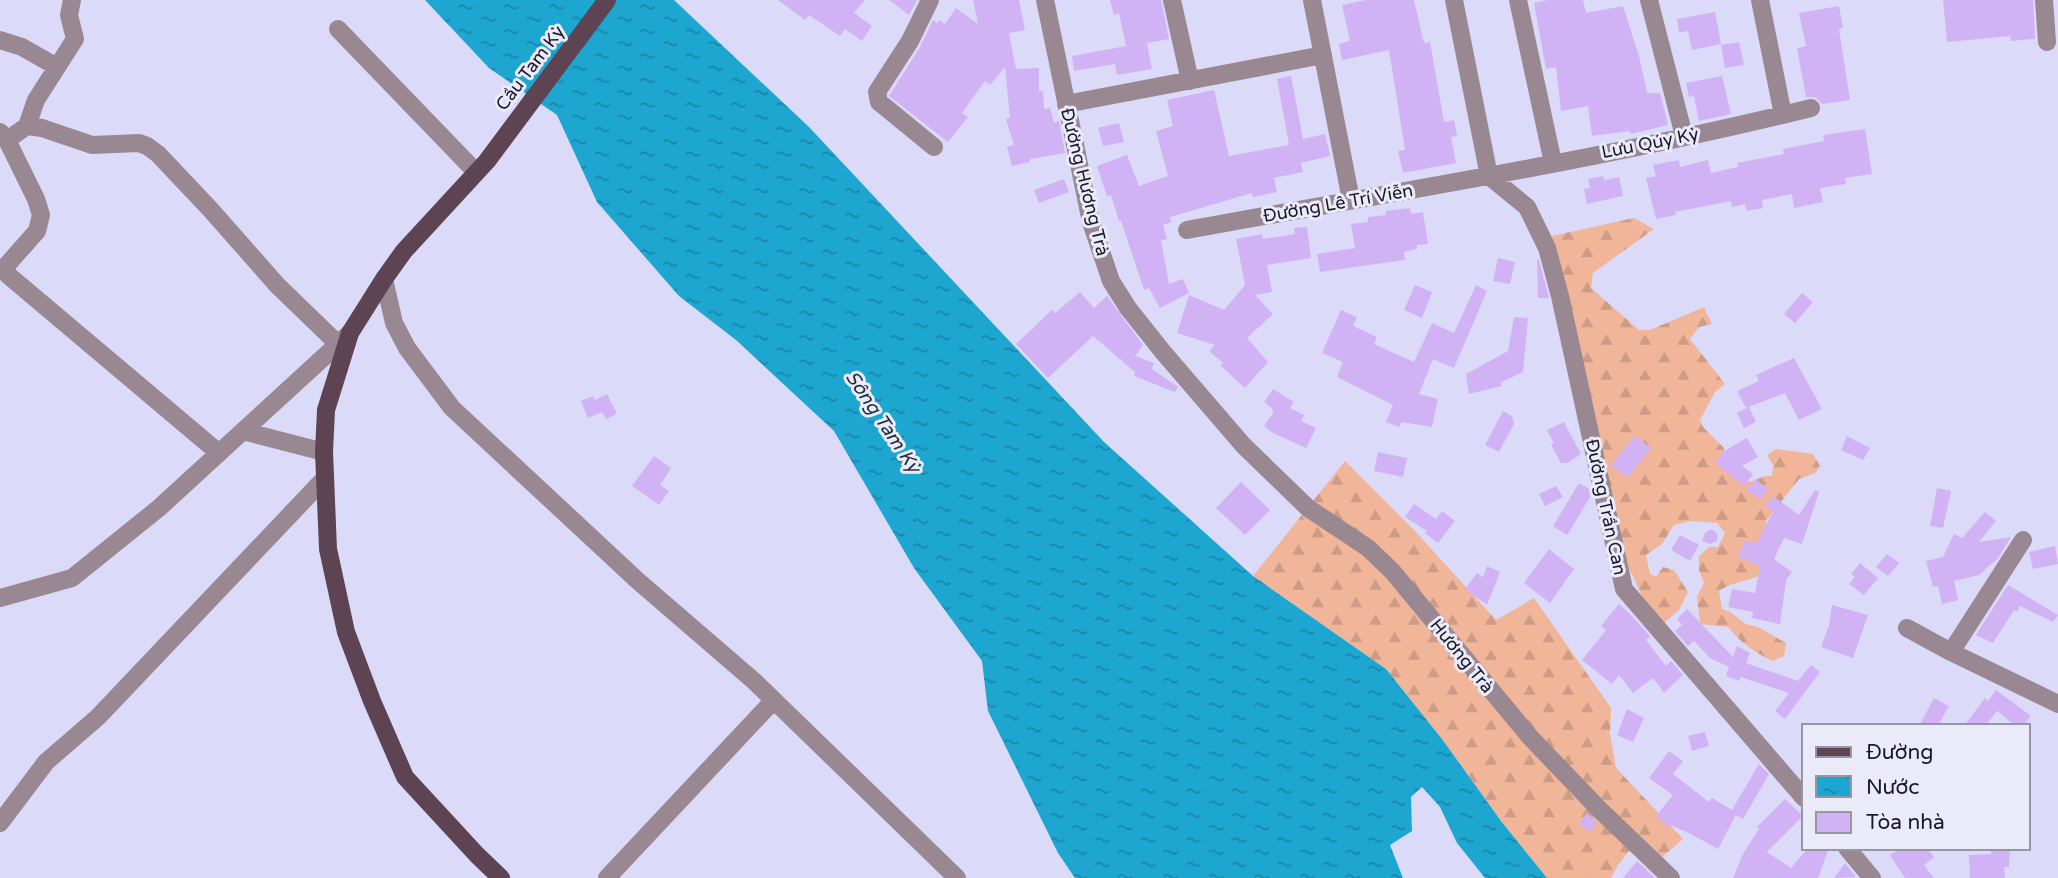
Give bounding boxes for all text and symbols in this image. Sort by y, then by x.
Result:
street label: Cầu Tam Kỳ [491,21,569,115]
street label: Đường Hương Trà [1056,106,1114,258]
street label: Lưu Qúy Kỳ [1599,123,1701,163]
street label: Đường Lê Trí Viễn [1261,179,1415,227]
water label: Sông Tam Kỳ [841,367,927,479]
street label: Đường Trần Can [1581,437,1631,577]
street label: Hương Trà [1425,614,1499,698]
legend [1802,724,2030,850]
text: Đường [1866,740,1934,765]
text: Nước [1866,775,1920,800]
text: Tòa nhà [1866,810,1945,835]

